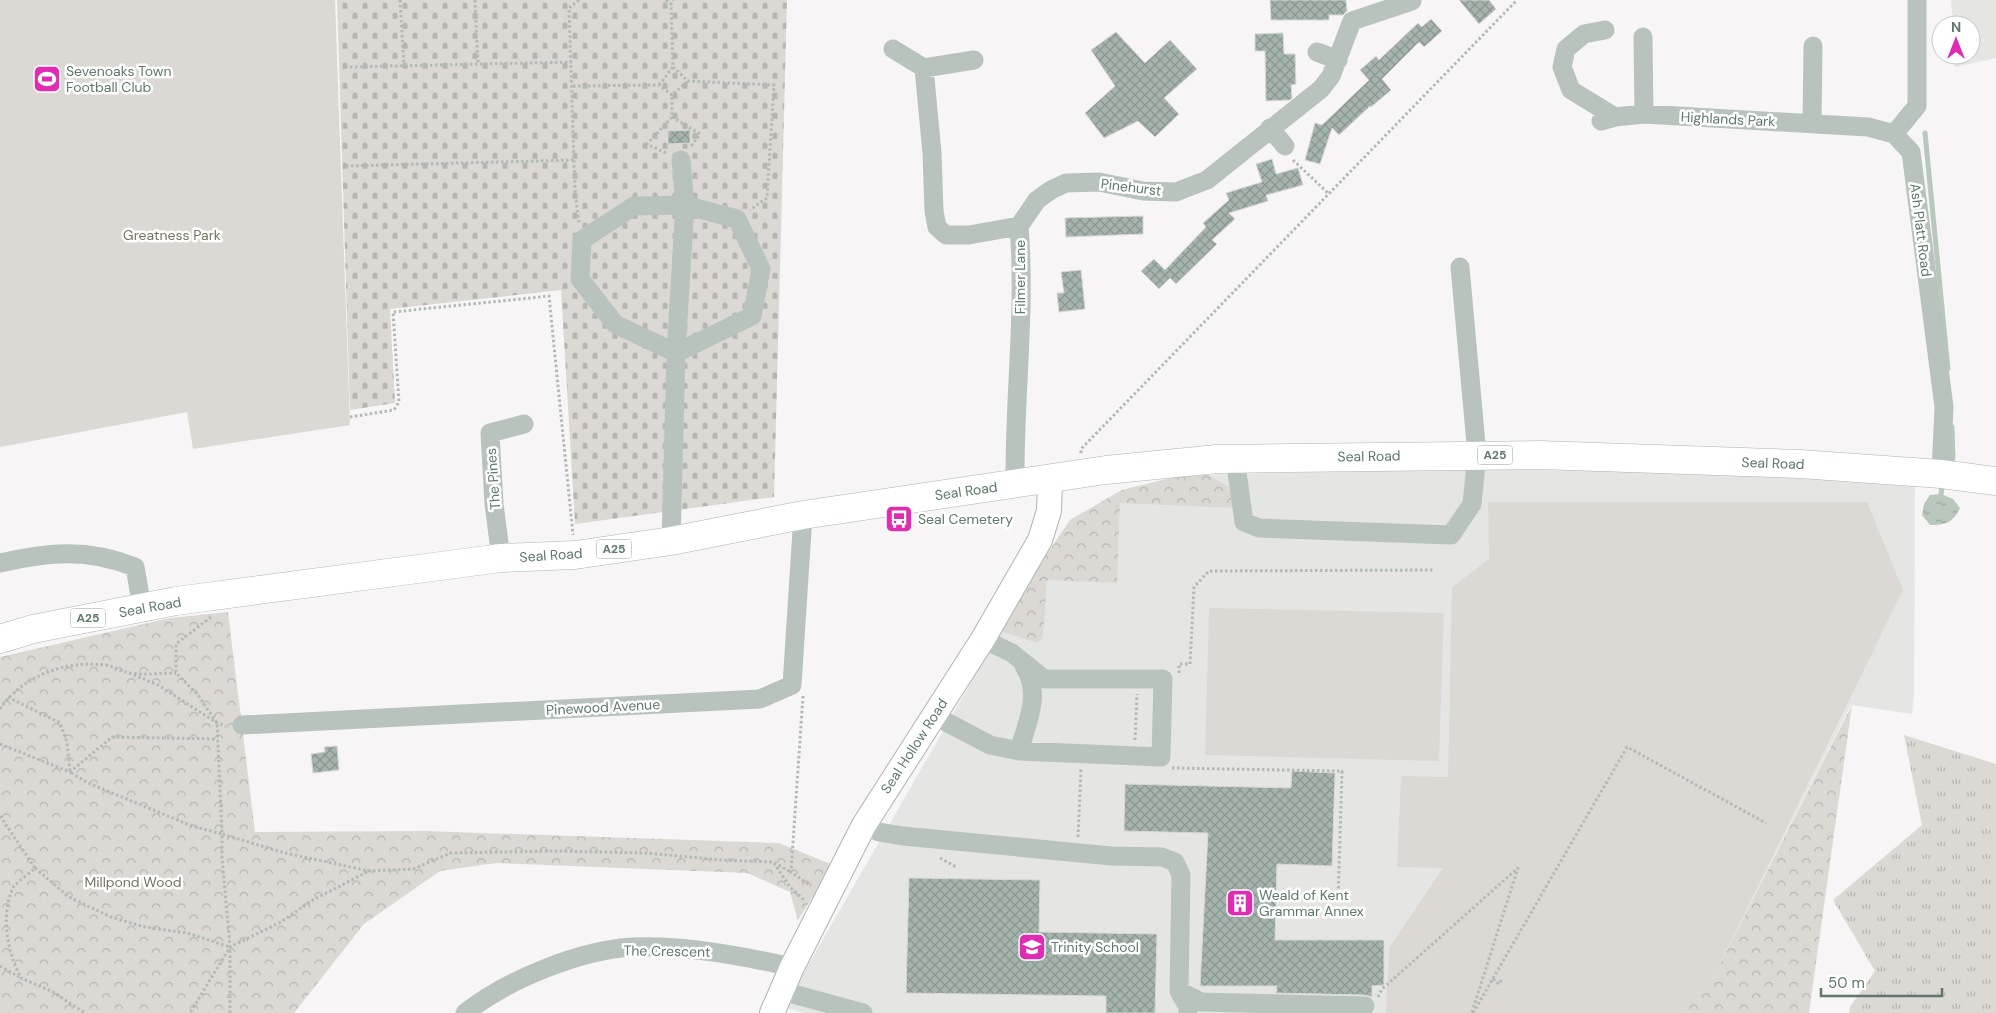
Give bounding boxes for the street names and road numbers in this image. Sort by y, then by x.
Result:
street label: Highlands Park [1680,108,1776,130]
street label: Pinehurst [1100,174,1162,200]
street label: Ash Platt Road [1906,182,1936,278]
street label: Filmer Lane [1011,240,1029,314]
street label: Seal Road [1337,446,1401,466]
road number: A25 [1478,446,1512,464]
street label: The Pines [482,447,504,511]
street label: Seal Road [1741,453,1805,473]
street label: Seal Road [933,478,999,504]
road number: A25 [596,540,632,558]
street label: Seal Road [519,544,583,566]
street label: Seal Road [117,593,183,621]
road number: A25 [70,608,106,628]
street label: Pinewood Avenue [545,695,661,719]
street label: Seal Hollow Road [877,695,951,797]
street label: The Crescent [623,941,711,961]

